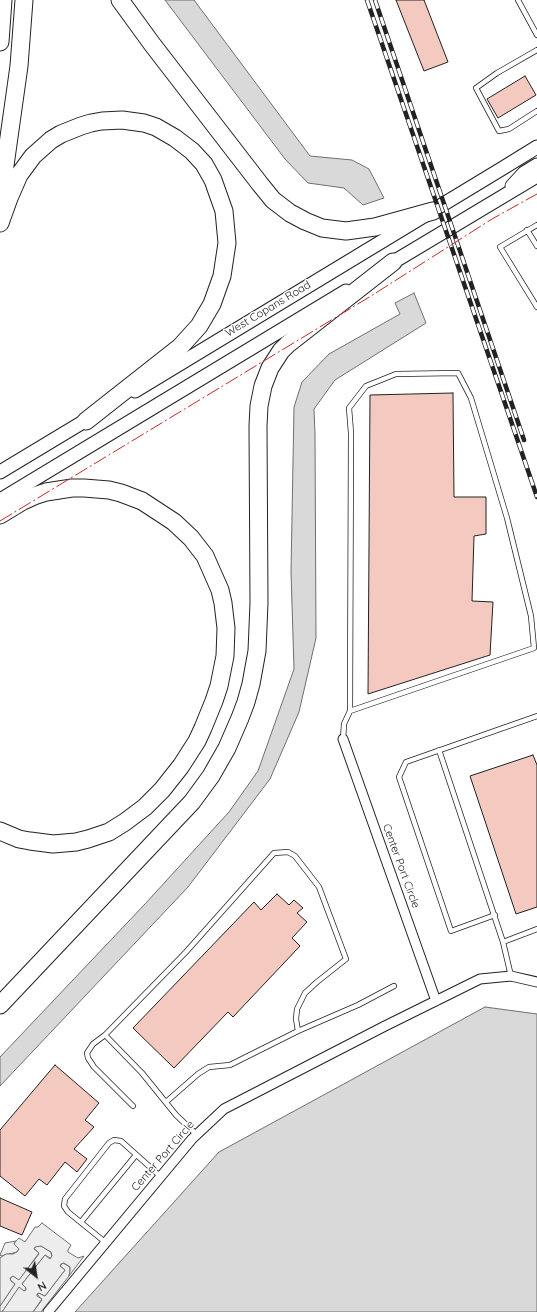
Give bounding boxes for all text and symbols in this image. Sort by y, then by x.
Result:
street label: West Copans Road [223,278,313,340]
street label: Center Port Circle [380,822,422,910]
street label: Center Port Circle [129,1118,197,1194]
north arrow [16,1256,56,1296]
text: N [35,1278,49,1294]

